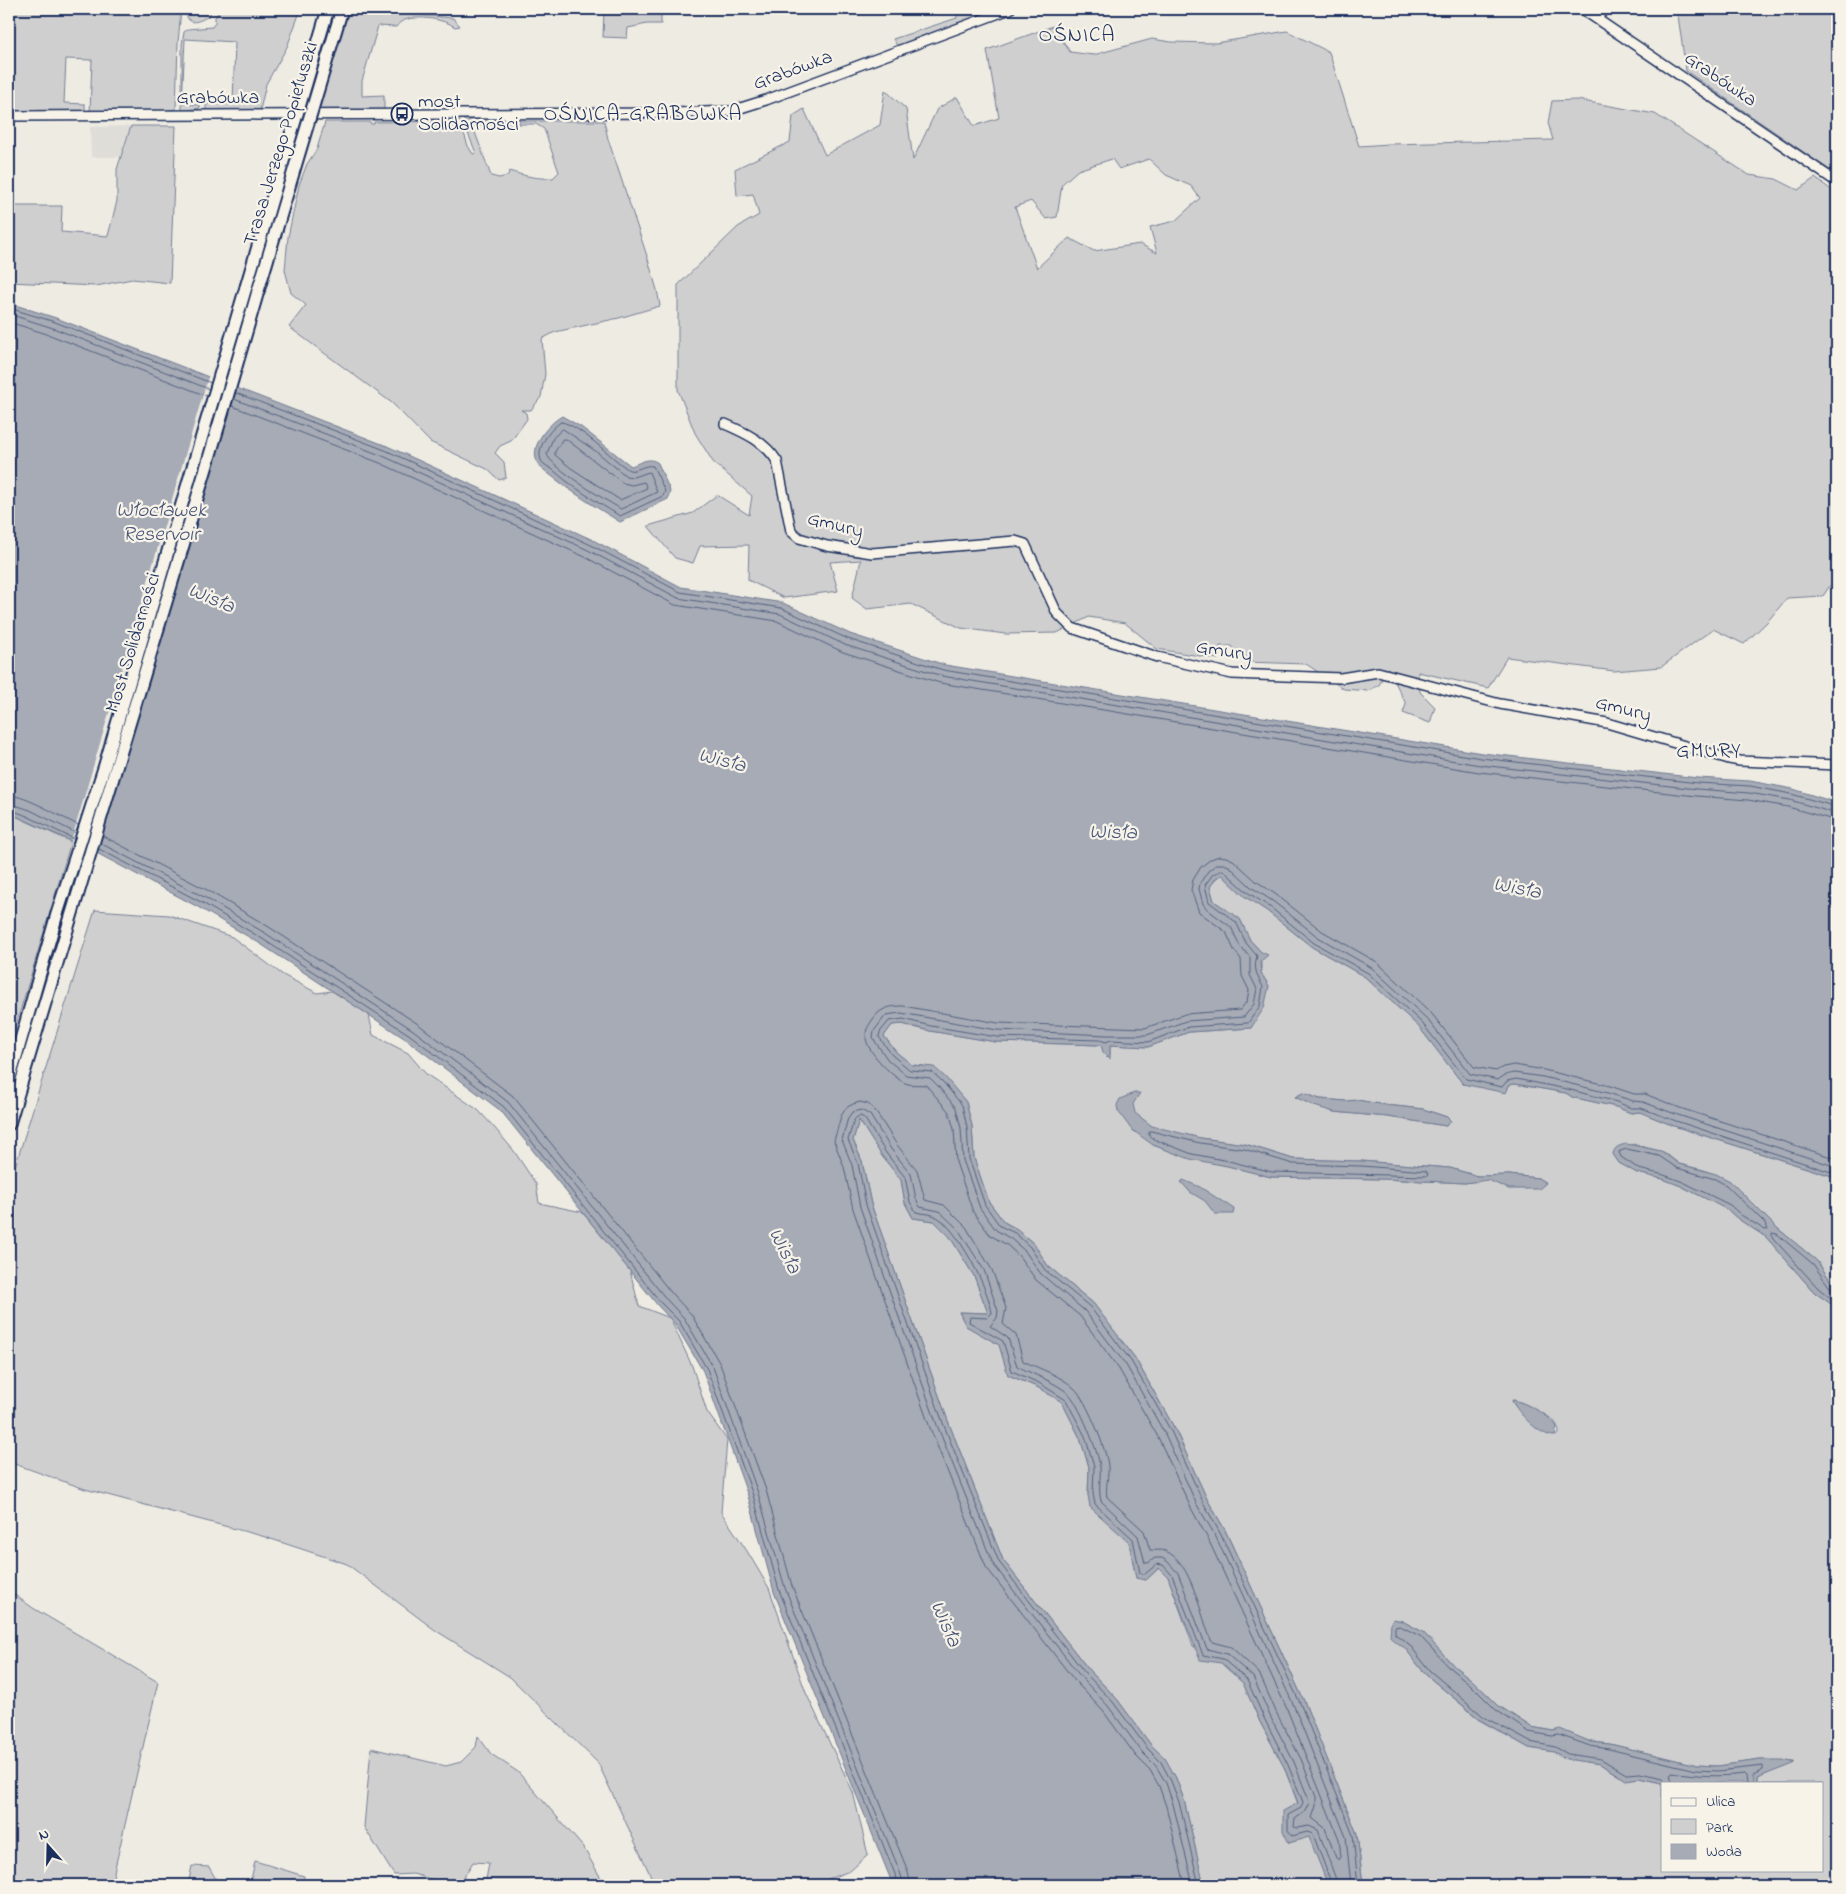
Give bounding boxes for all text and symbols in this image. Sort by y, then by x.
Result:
district label: OŚNICA [1039,21,1115,51]
street label: Trasa Jerzego Popiełuszki [237,38,328,250]
street label: Grabówka [749,43,837,99]
street label: Grabówka [1678,45,1762,115]
street label: Grabówka [177,84,259,113]
place label: most Solidarności [418,88,519,140]
district label: OŚNICA-GRABÓWKA [544,100,742,130]
bus stop icon: most Solidarności [390,102,414,126]
water label: Włocławek Reservoir [116,496,207,550]
street label: Gmury [804,505,866,547]
street label: Most Solidarności [99,569,169,717]
water label: Wisła [183,576,240,622]
street label: Gmury [1194,633,1254,671]
street label: Gmury [1592,689,1654,731]
district label: GMURY [1676,737,1742,767]
water label: Wisła [695,741,750,782]
water label: Wisła [1089,818,1138,848]
water label: Wisła [1491,870,1544,908]
water label: Wisła [760,1223,809,1280]
water label: Wisła [922,1596,969,1653]
legend [1661,1782,1824,1872]
text: Ulica [1706,1791,1735,1813]
text: Park [1706,1817,1734,1839]
north arrow [22,1822,72,1872]
text: N [36,1824,52,1847]
text: Woda [1706,1841,1742,1863]

